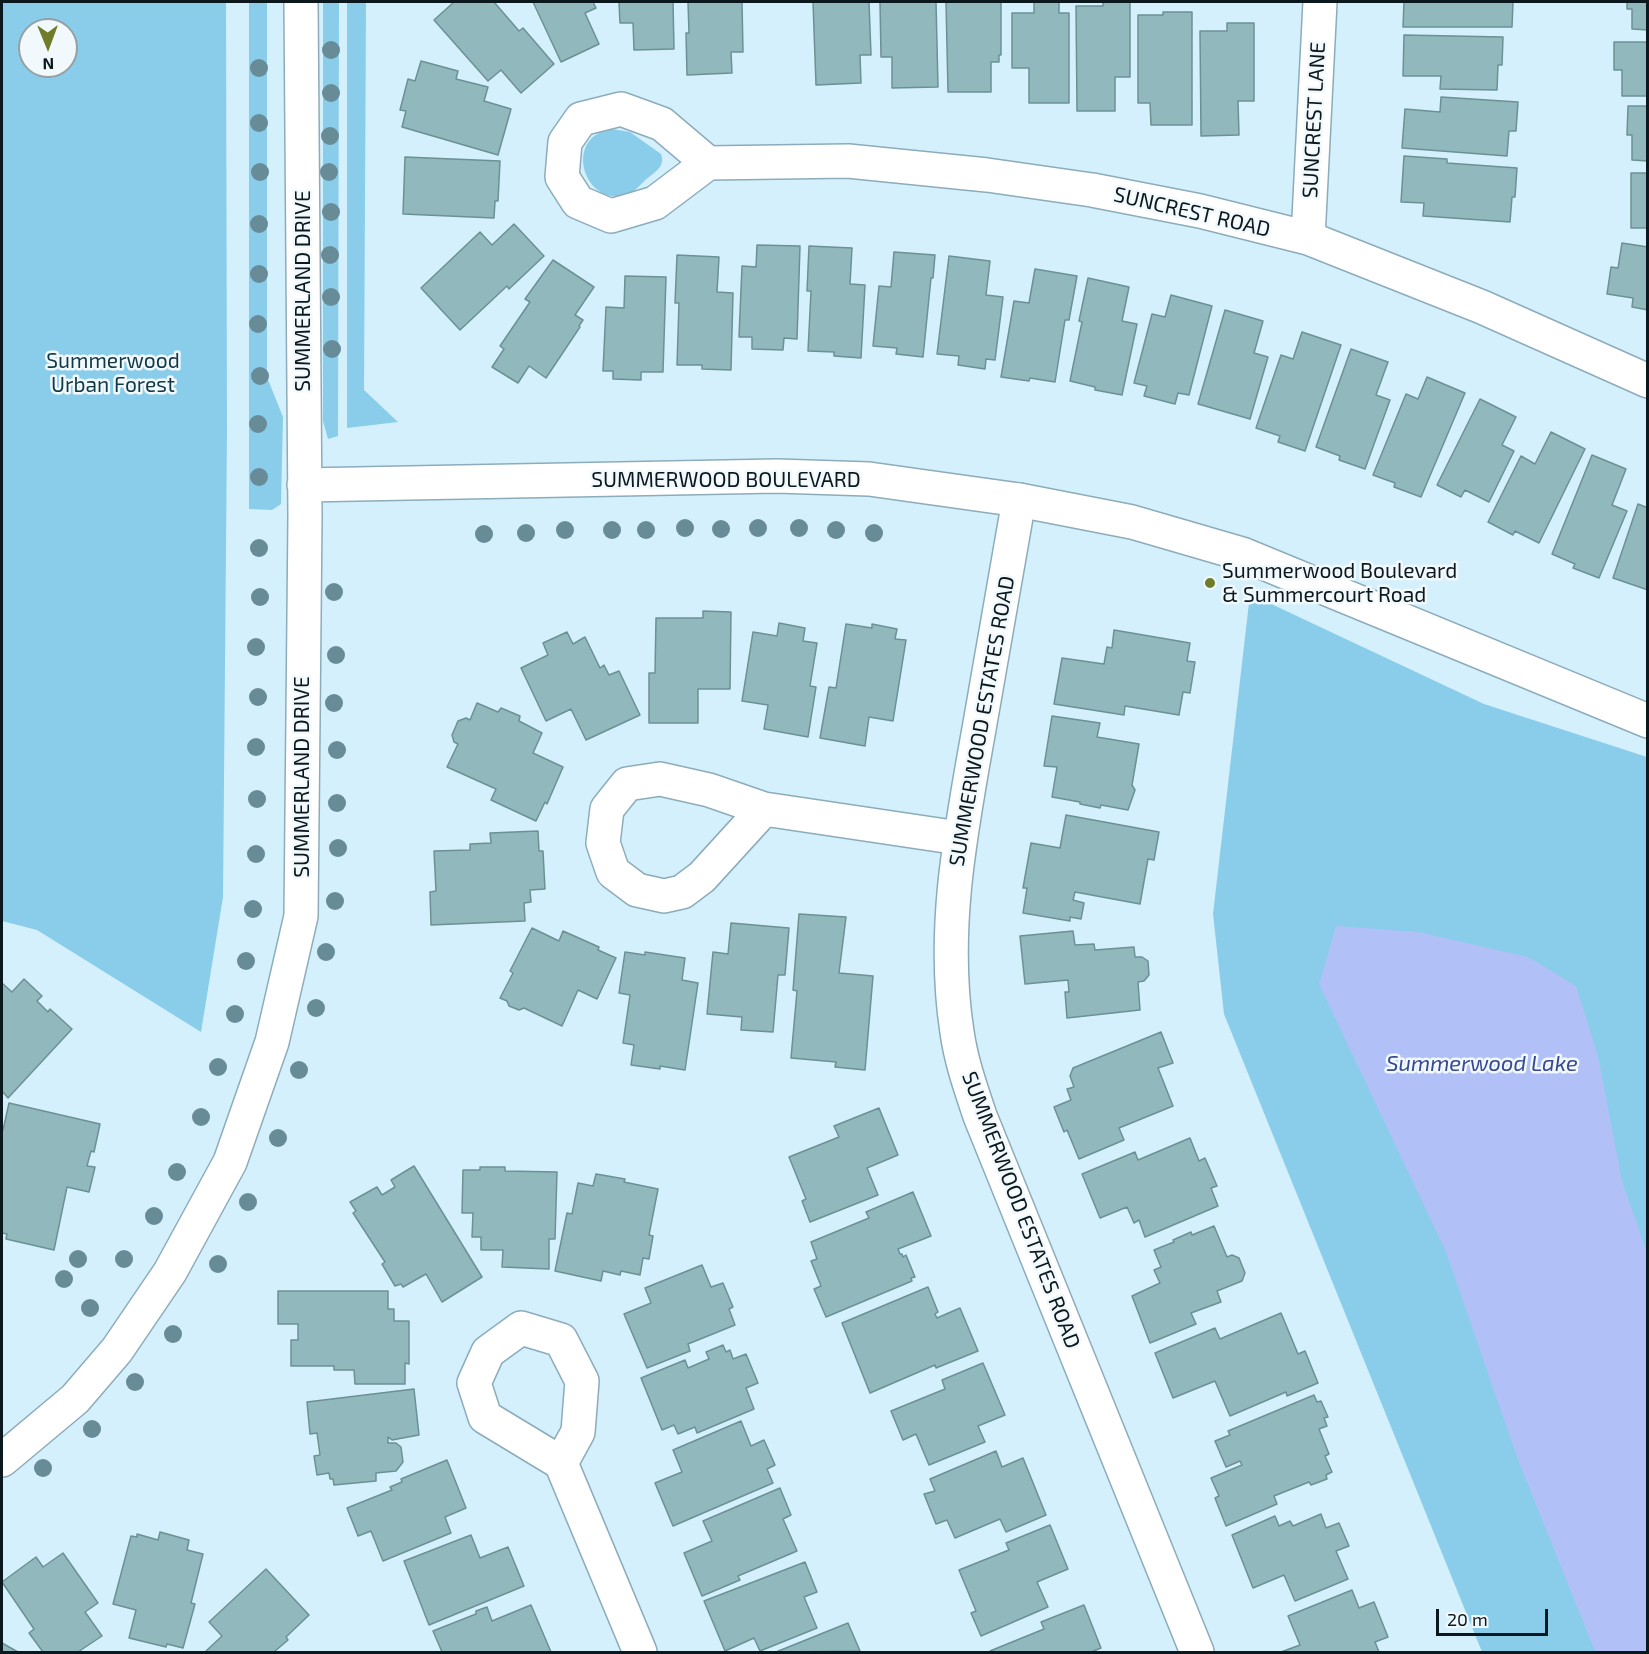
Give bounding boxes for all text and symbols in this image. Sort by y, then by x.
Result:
north arrow [18,18,78,78]
street label: SUNCREST LANE [1297,41,1331,199]
text: N [42,55,54,74]
street label: SUNCREST ROAD [1111,182,1273,242]
street label: SUMMERLAND DRIVE [290,190,316,392]
park label: Summerwood Urban Forest [46,348,180,398]
street label: SUMMERWOOD BOULEVARD [591,467,861,493]
place label: Summerwood Boulevard & Summercourt Road [1222,558,1457,608]
street label: SUMMERWOOD ESTATES ROAD [944,574,1020,868]
marker: Summerwood Boulevard & Summercourt Road [1203,576,1217,590]
street label: SUMMERLAND DRIVE [289,676,315,878]
water label: Summerwood Lake [1386,1051,1578,1077]
street label: SUMMERWOOD ESTATES ROAD [956,1068,1086,1352]
scale bar [1439,1597,1552,1635]
text: 20 m [1447,1608,1488,1630]

